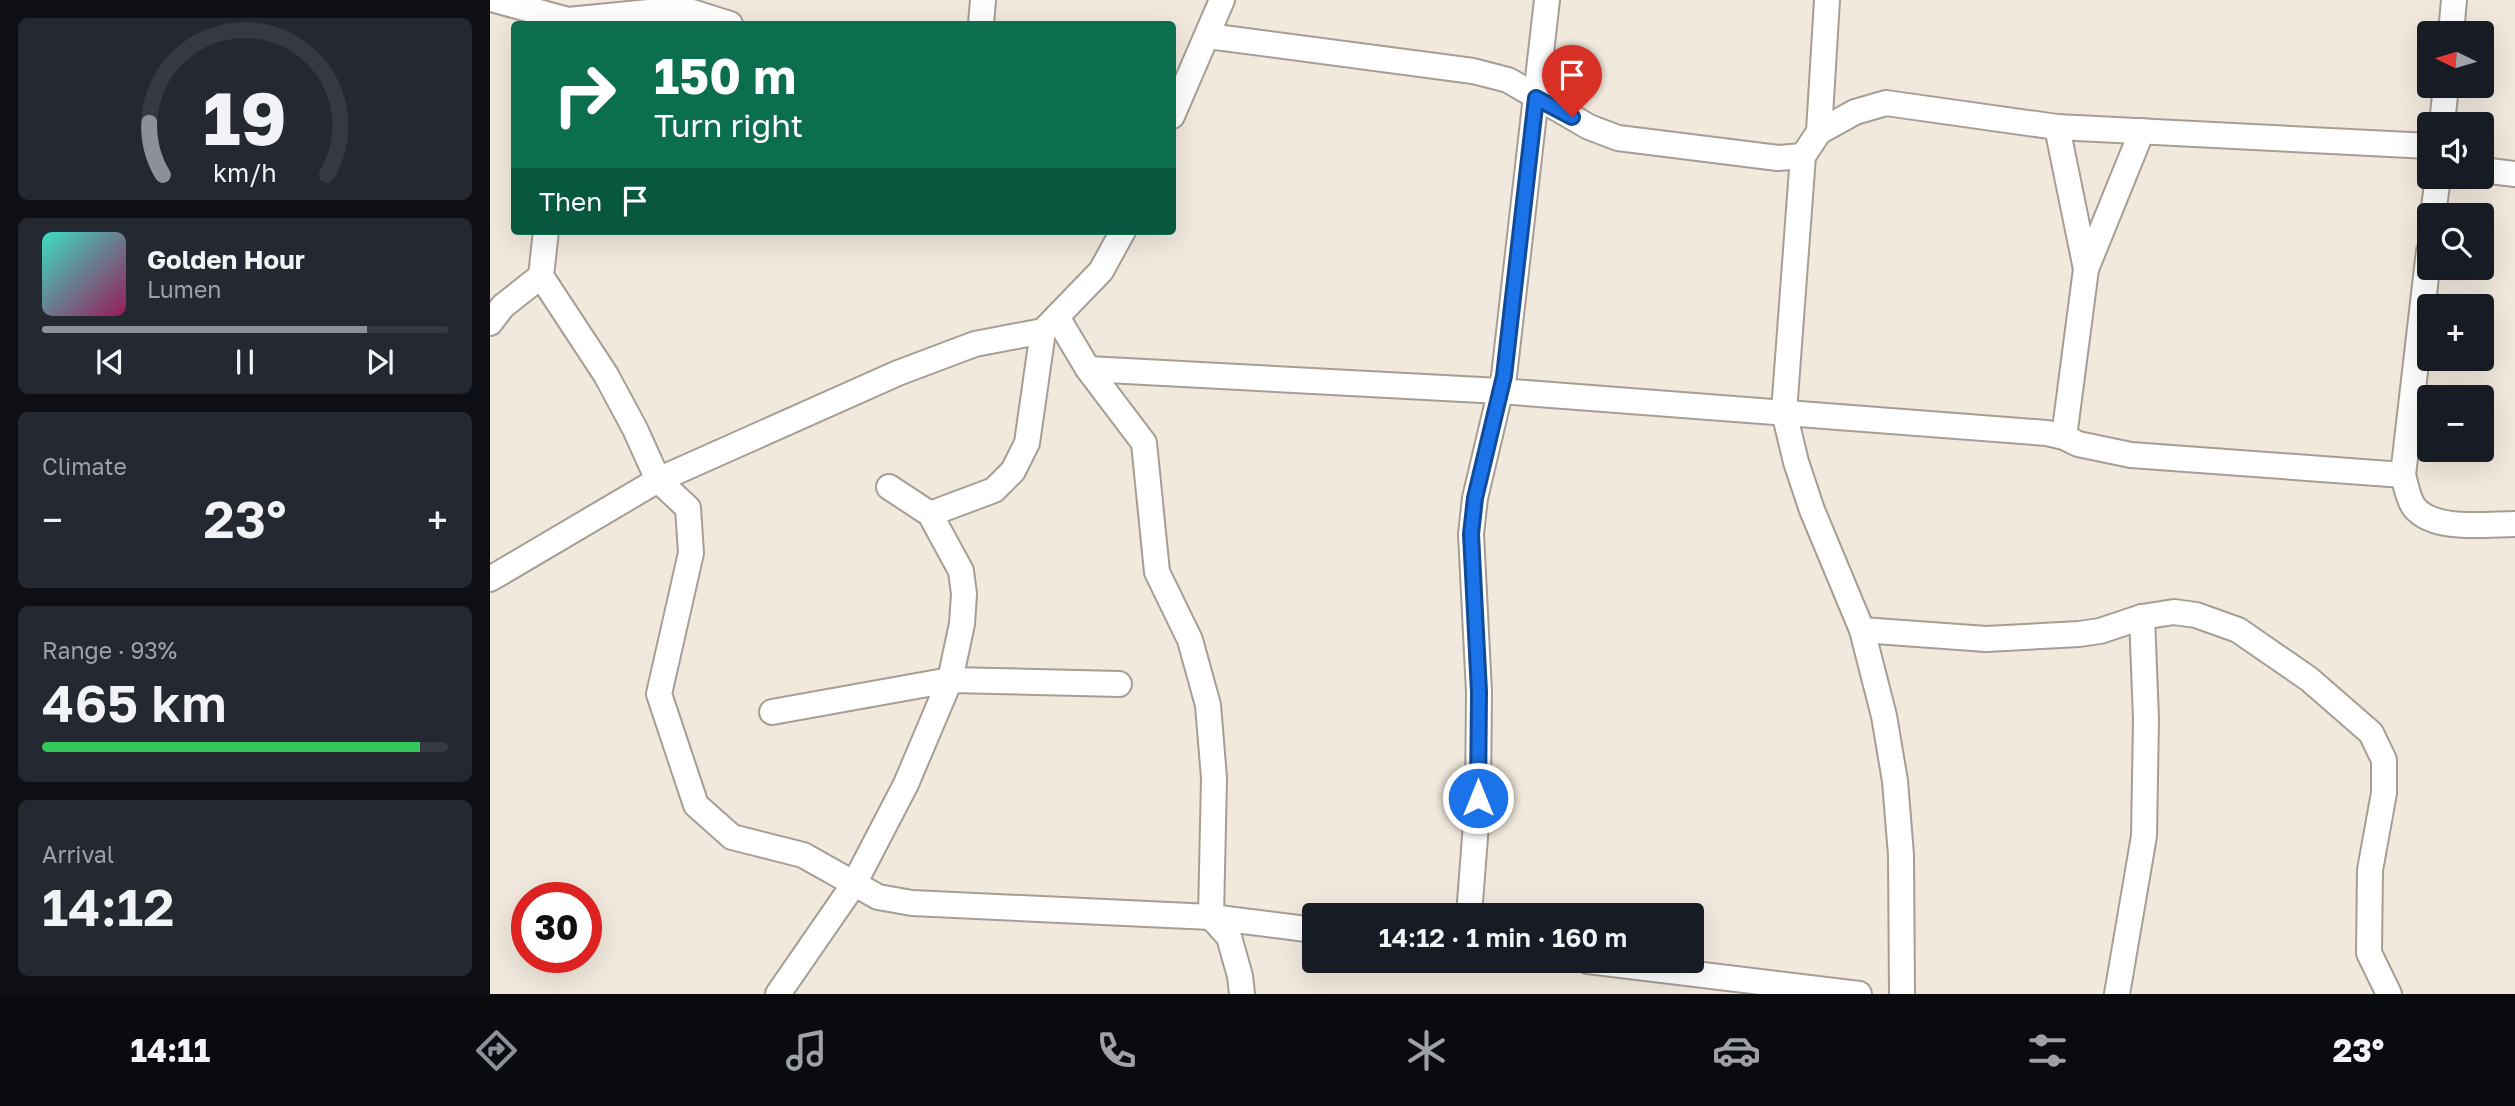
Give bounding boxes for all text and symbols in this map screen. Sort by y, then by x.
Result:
north arrow [2417,21,2494,98]
map controls [2417,21,2494,462]
pin [1542,45,1602,117]
text: 150 m [654,46,796,105]
icon: right [539,49,630,140]
icon: arrive [1553,56,1591,94]
text: 19 [203,74,287,161]
text: Turn right [654,106,803,144]
button: sound [2417,112,2494,189]
text: km/h [213,157,277,188]
icon: arrive [616,182,654,220]
text: Then [539,186,602,217]
button: search [2417,203,2494,280]
text: Golden Hour [147,244,305,275]
text: Lumen [147,275,221,303]
button: + [2417,294,2494,371]
icon: previous [91,343,129,381]
icon: pause [226,343,264,381]
icon: next [361,343,399,381]
button: − [2417,385,2494,462]
text: Climate [42,452,127,480]
text: 23° [204,487,286,549]
text: − [42,497,63,542]
text: + [427,497,448,542]
text: Range · 93% [42,636,177,664]
text: 465 km [42,671,227,733]
position arrow [1441,761,1515,835]
text: Arrival [42,840,114,868]
text: 14:12 [42,875,174,937]
speed limit sign: 30 [511,882,602,973]
text: 14:12 · 1 min · 160 m [1379,922,1627,953]
icon: directions [472,1026,521,1075]
icon: music [782,1026,831,1075]
icon: phone [1092,1026,1141,1075]
icon: climate [1402,1026,1451,1075]
icon: car [1712,1026,1761,1075]
icon: filters [2023,1026,2072,1075]
text: 14:11 [131,1031,210,1069]
text: 23° [2333,1031,2384,1069]

